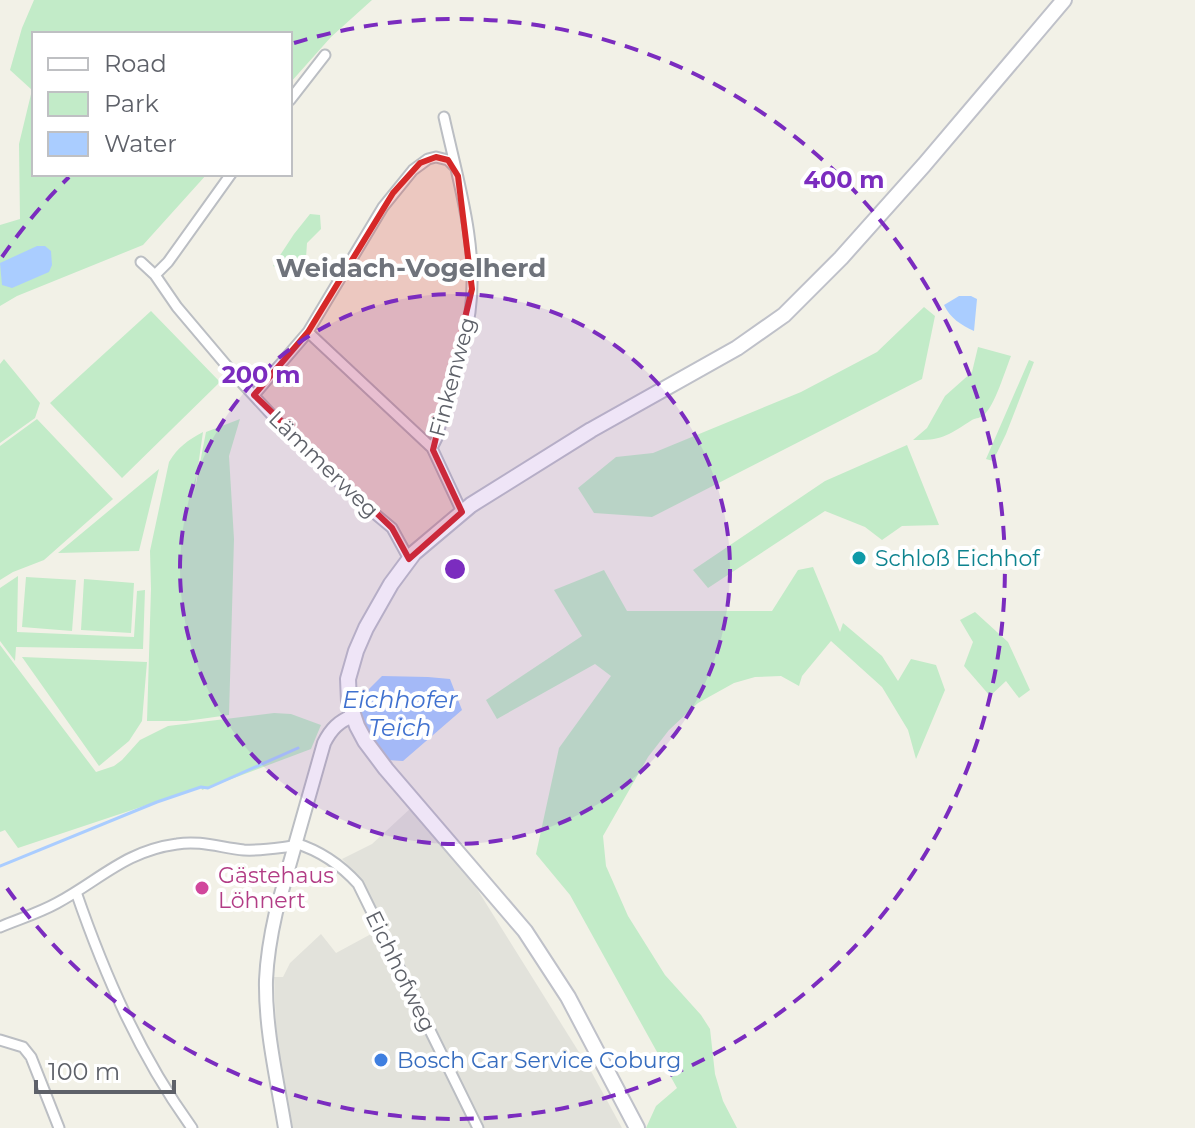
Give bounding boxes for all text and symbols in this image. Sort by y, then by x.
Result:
legend [32,32,292,176]
text: Road [104,49,167,78]
text: Park [104,89,159,118]
text: Water [104,129,177,158]
text: 400 m [803,165,885,194]
district label: Weidach-Vogelherd [276,252,546,284]
street label: Finkenweg [424,314,481,440]
text: 200 m [222,360,300,389]
street label: Lämmerweg [263,405,384,524]
place label: Schloß Eichhof [875,545,1041,572]
marker: Schloß Eichhof [850,549,868,567]
centre of rings [441,555,469,583]
water label: Eichhofer Teich [342,685,459,742]
place label: Gästehaus Löhnert [218,862,334,914]
marker: Gästehaus Löhnert [193,879,211,897]
street label: Eichhofweg [360,906,441,1036]
scale bar [36,1044,174,1094]
place label: Bosch Car Service Coburg [397,1047,681,1074]
marker: Bosch Car Service Coburg [372,1051,390,1069]
text: 100 m [48,1057,120,1086]

